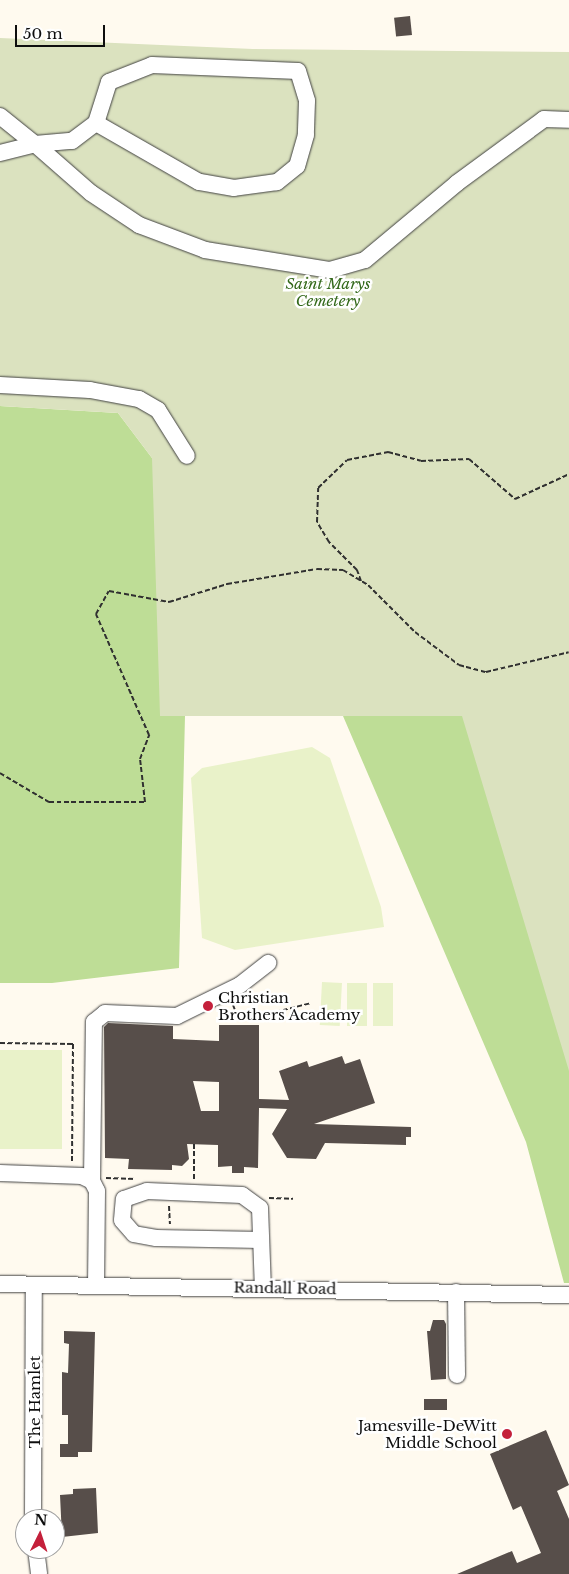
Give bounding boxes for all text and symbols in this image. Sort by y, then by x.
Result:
scale bar [18,15,108,47]
text: 50 m [23,24,63,43]
park label: Saint Marys Cemetery [285,274,371,309]
place label: Christian Brothers Academy [218,988,361,1023]
marker: Christian Brothers Academy [202,1000,214,1012]
street label: Randall Road [233,1278,337,1298]
street label: The Hamlet [26,1356,44,1448]
place label: Jamesville-DeWitt Middle School [358,1416,497,1451]
marker: Jamesville-DeWitt Middle School [501,1428,513,1440]
north arrow [15,1509,65,1559]
text: N [34,1511,48,1529]

